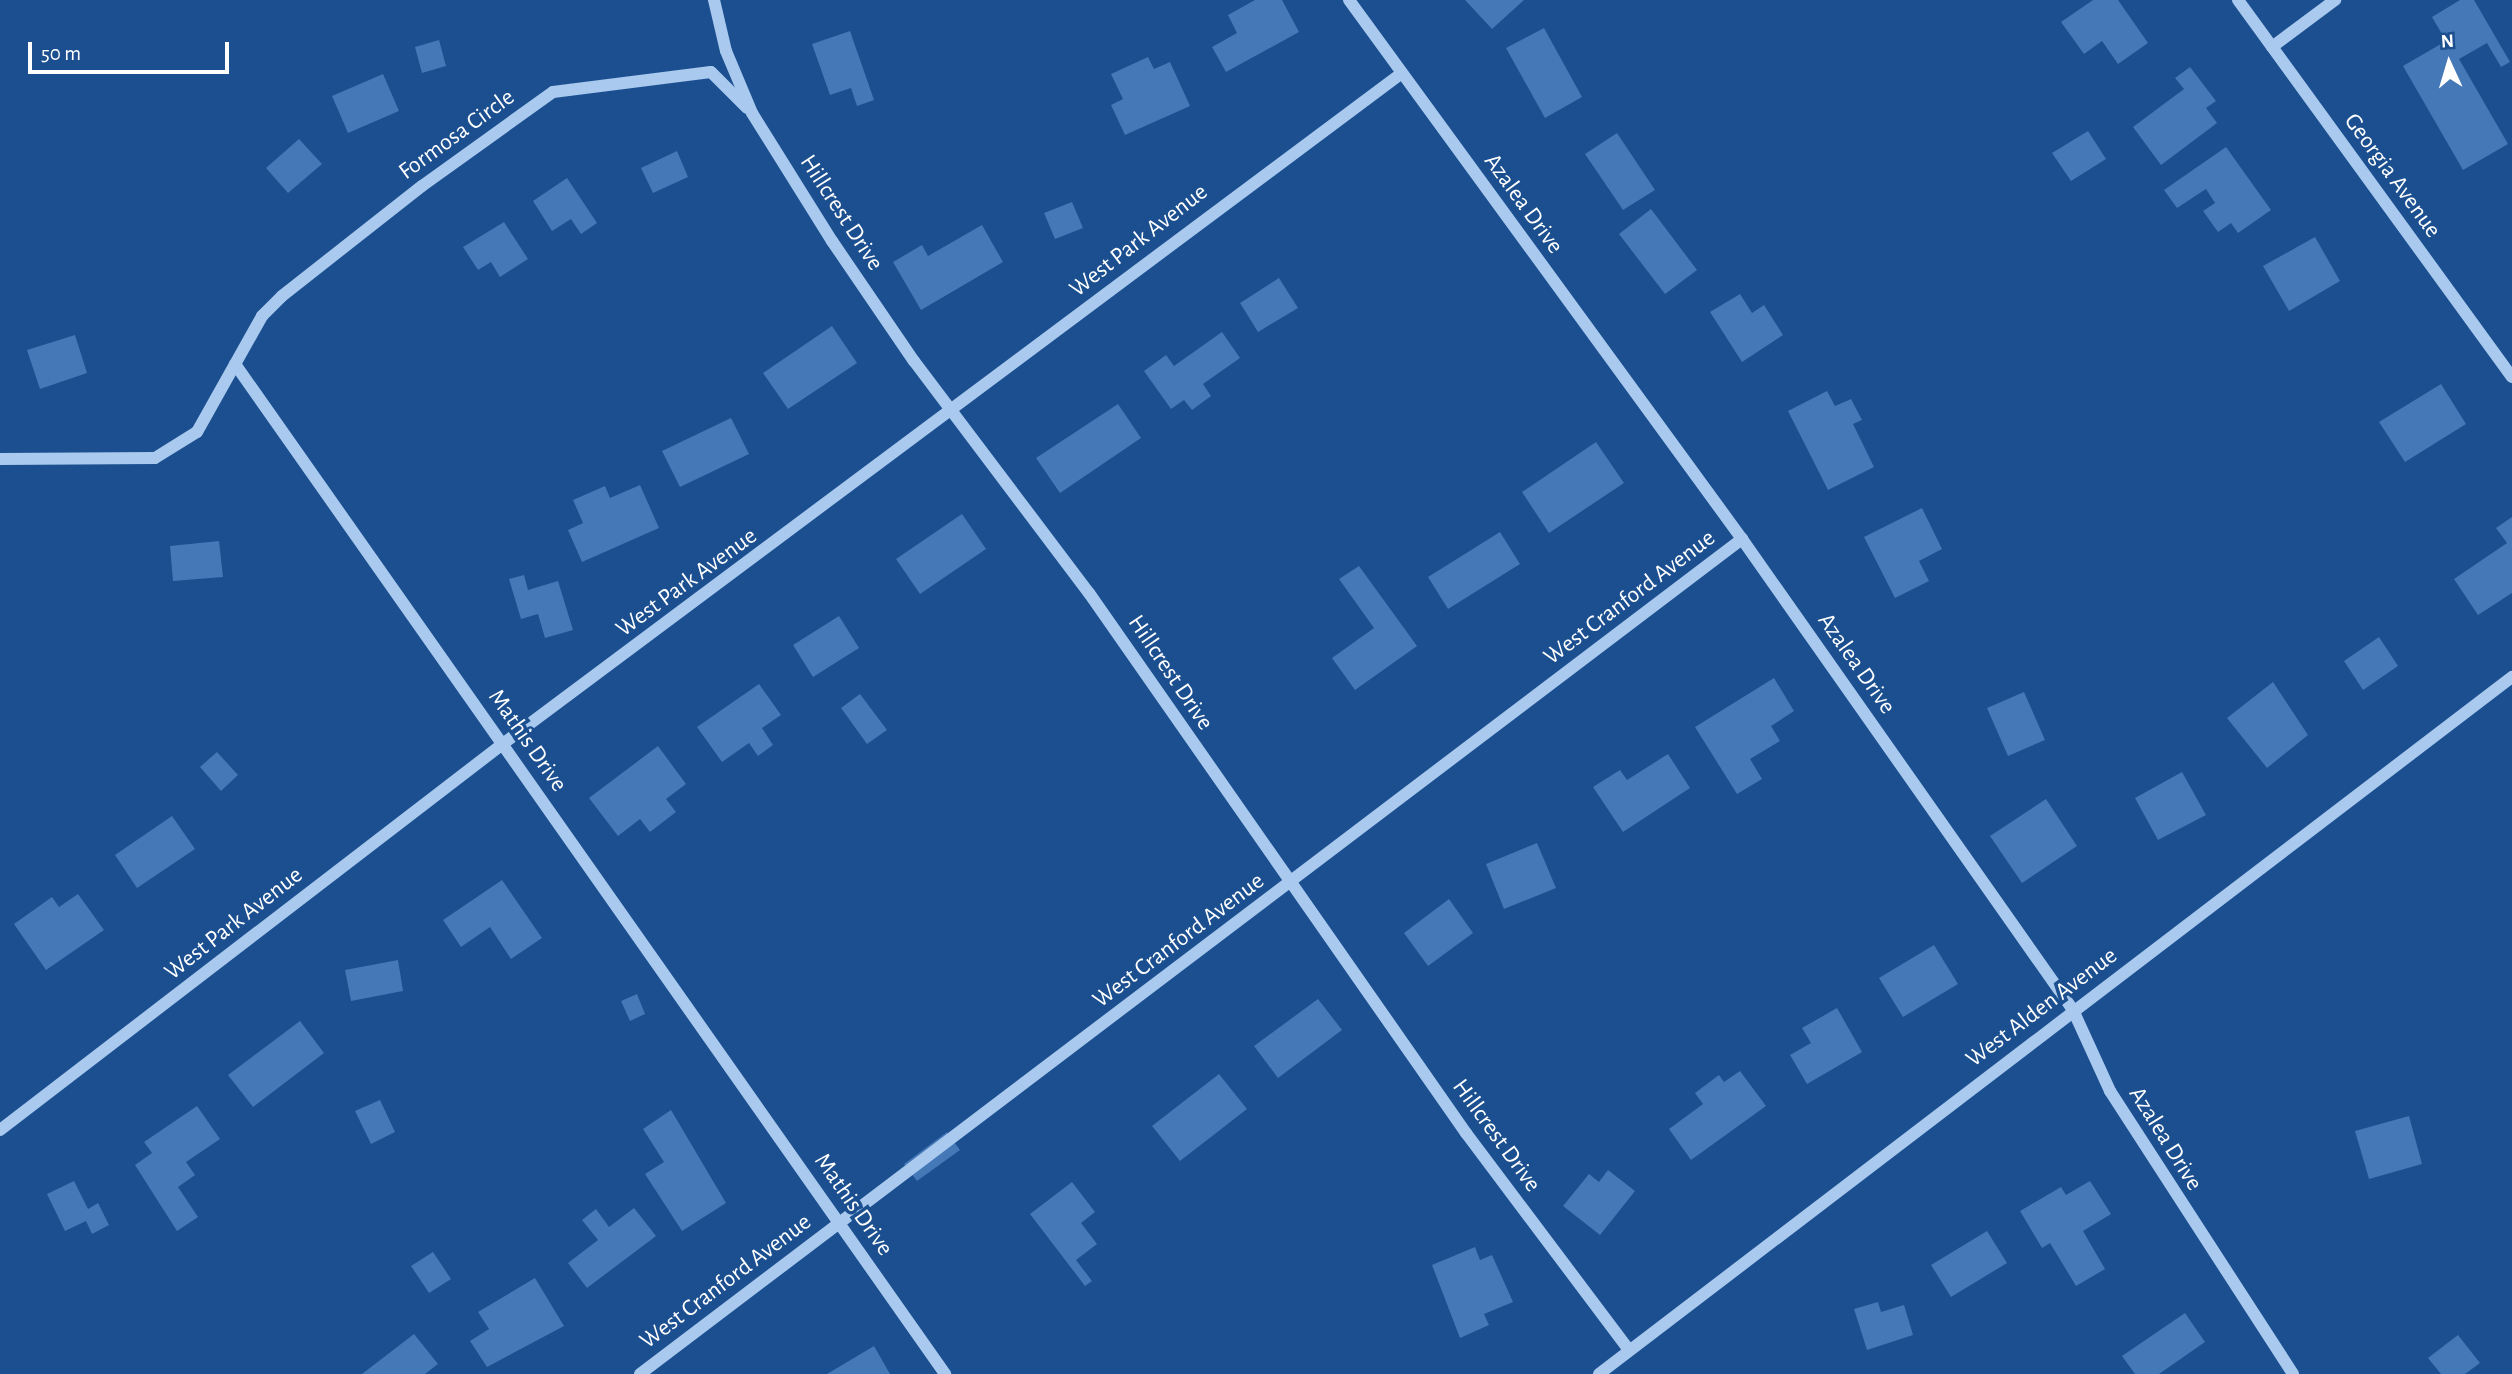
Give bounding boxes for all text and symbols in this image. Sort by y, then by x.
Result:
scale bar [32,28,233,72]
north arrow [2414,28,2484,98]
text: N [2440,32,2455,51]
text: 50 m [41,43,81,64]
street label: Formosa Circle [394,83,520,187]
street label: Georgia Avenue [2337,108,2447,244]
street label: Azalea Drive [1477,148,1569,260]
street label: Hillcrest Drive [793,150,889,276]
street label: West Park Avenue [1064,178,1214,304]
street label: West Park Avenue [611,522,763,644]
street label: West Cranford Avenue [1539,524,1721,672]
street label: Azalea Drive [1811,608,1901,720]
street label: Hillcrest Drive [1121,610,1219,736]
street label: Mathis Drive [481,684,573,798]
street label: West Park Avenue [159,861,309,987]
street label: West Cranford Avenue [1088,867,1270,1015]
street label: West Alden Avenue [1961,942,2123,1074]
street label: Hillcrest Drive [1445,1074,1547,1198]
street label: Azalea Drive [2122,1082,2208,1196]
street label: Mathis Drive [807,1148,899,1262]
street label: West Cranford Avenue [635,1208,817,1356]

